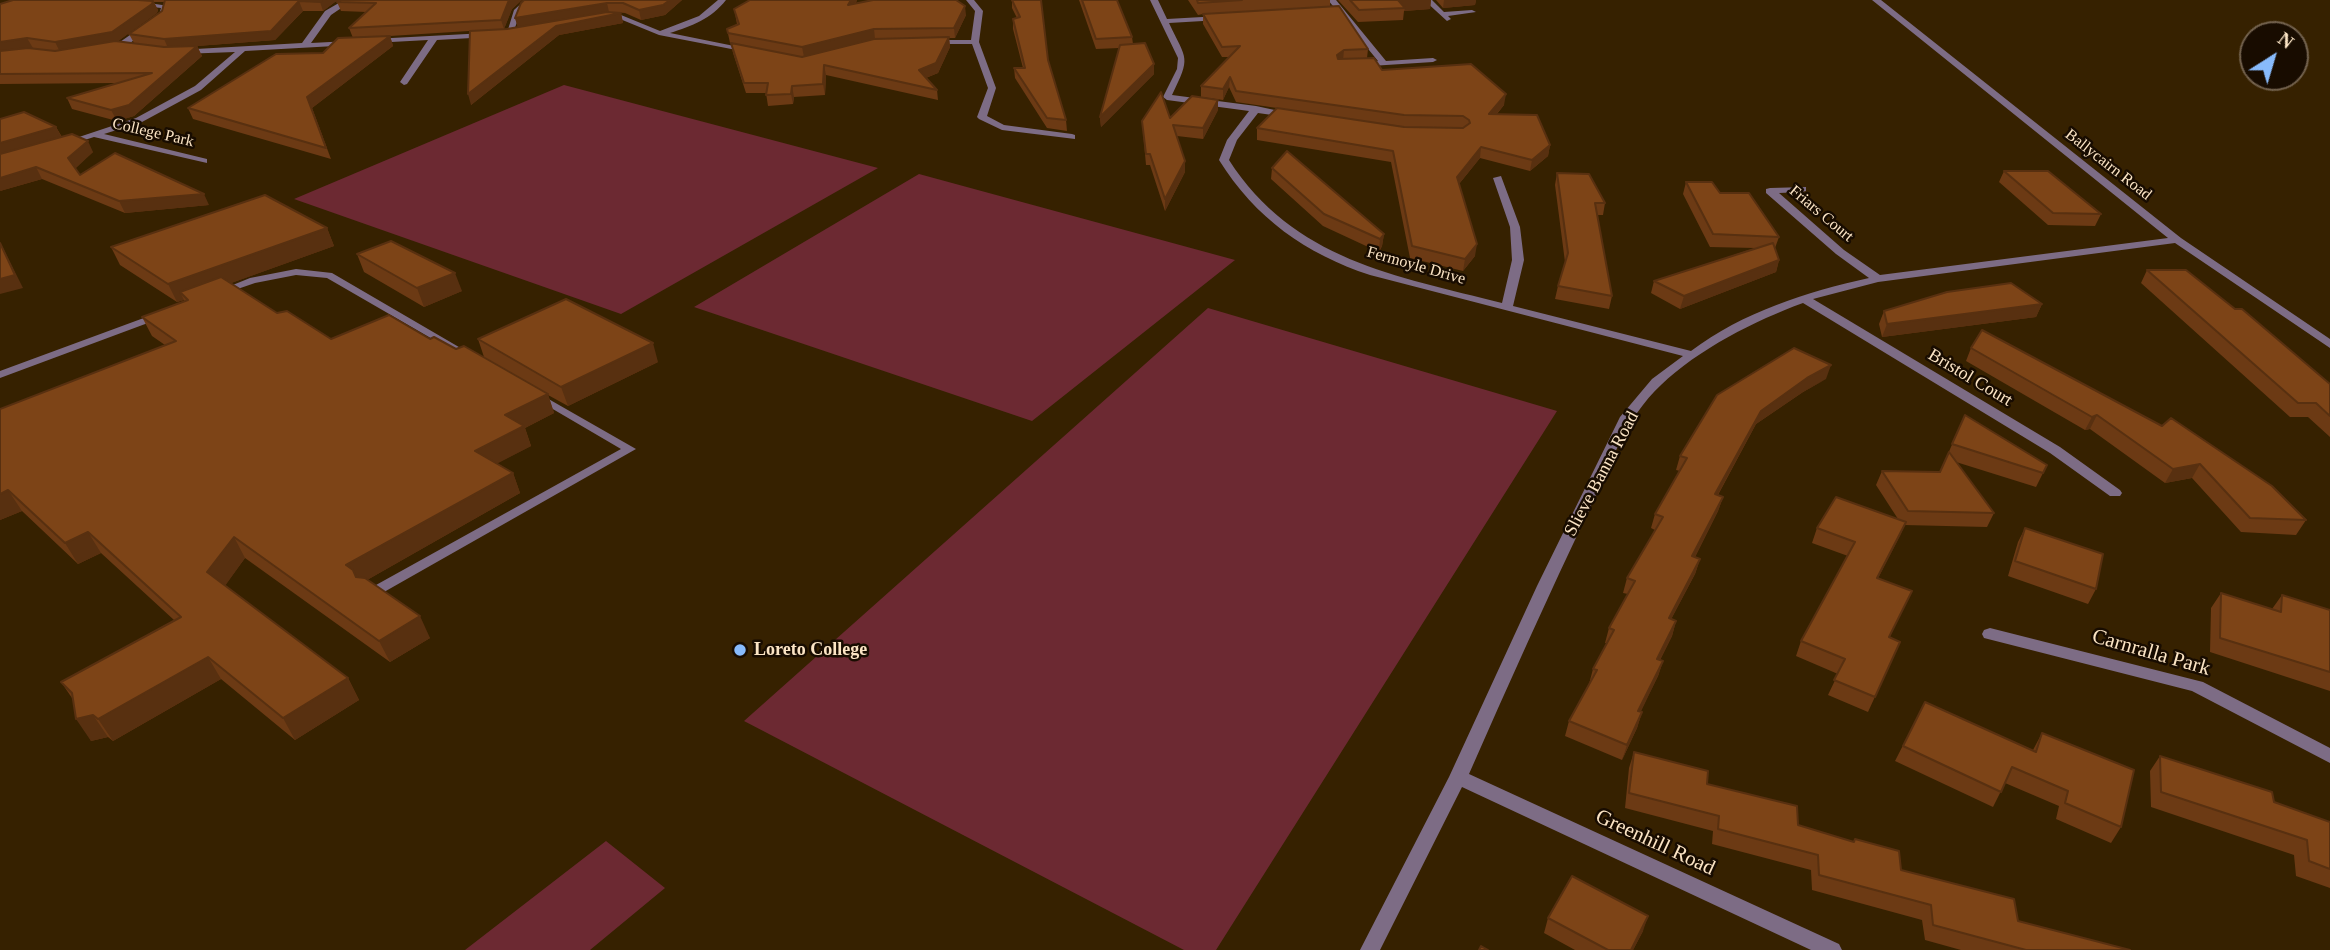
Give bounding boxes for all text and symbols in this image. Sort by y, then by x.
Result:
north arrow [2239,21,2309,91]
text: N [2274,28,2298,53]
street label: College Park [110,114,196,152]
street label: Ballycairn Road [2061,125,2155,205]
street label: Friars Court [1785,182,1857,246]
street label: Fermoyle Drive [1364,243,1468,289]
street label: Bristol Court [1924,344,2016,412]
street label: Slieve Banna Road [1560,408,1644,540]
street label: Carnralla Park [2089,624,2213,682]
place label: Loreto College [754,639,867,661]
marker: Loreto College [732,642,748,658]
street label: Greenhill Road [1591,804,1719,882]

